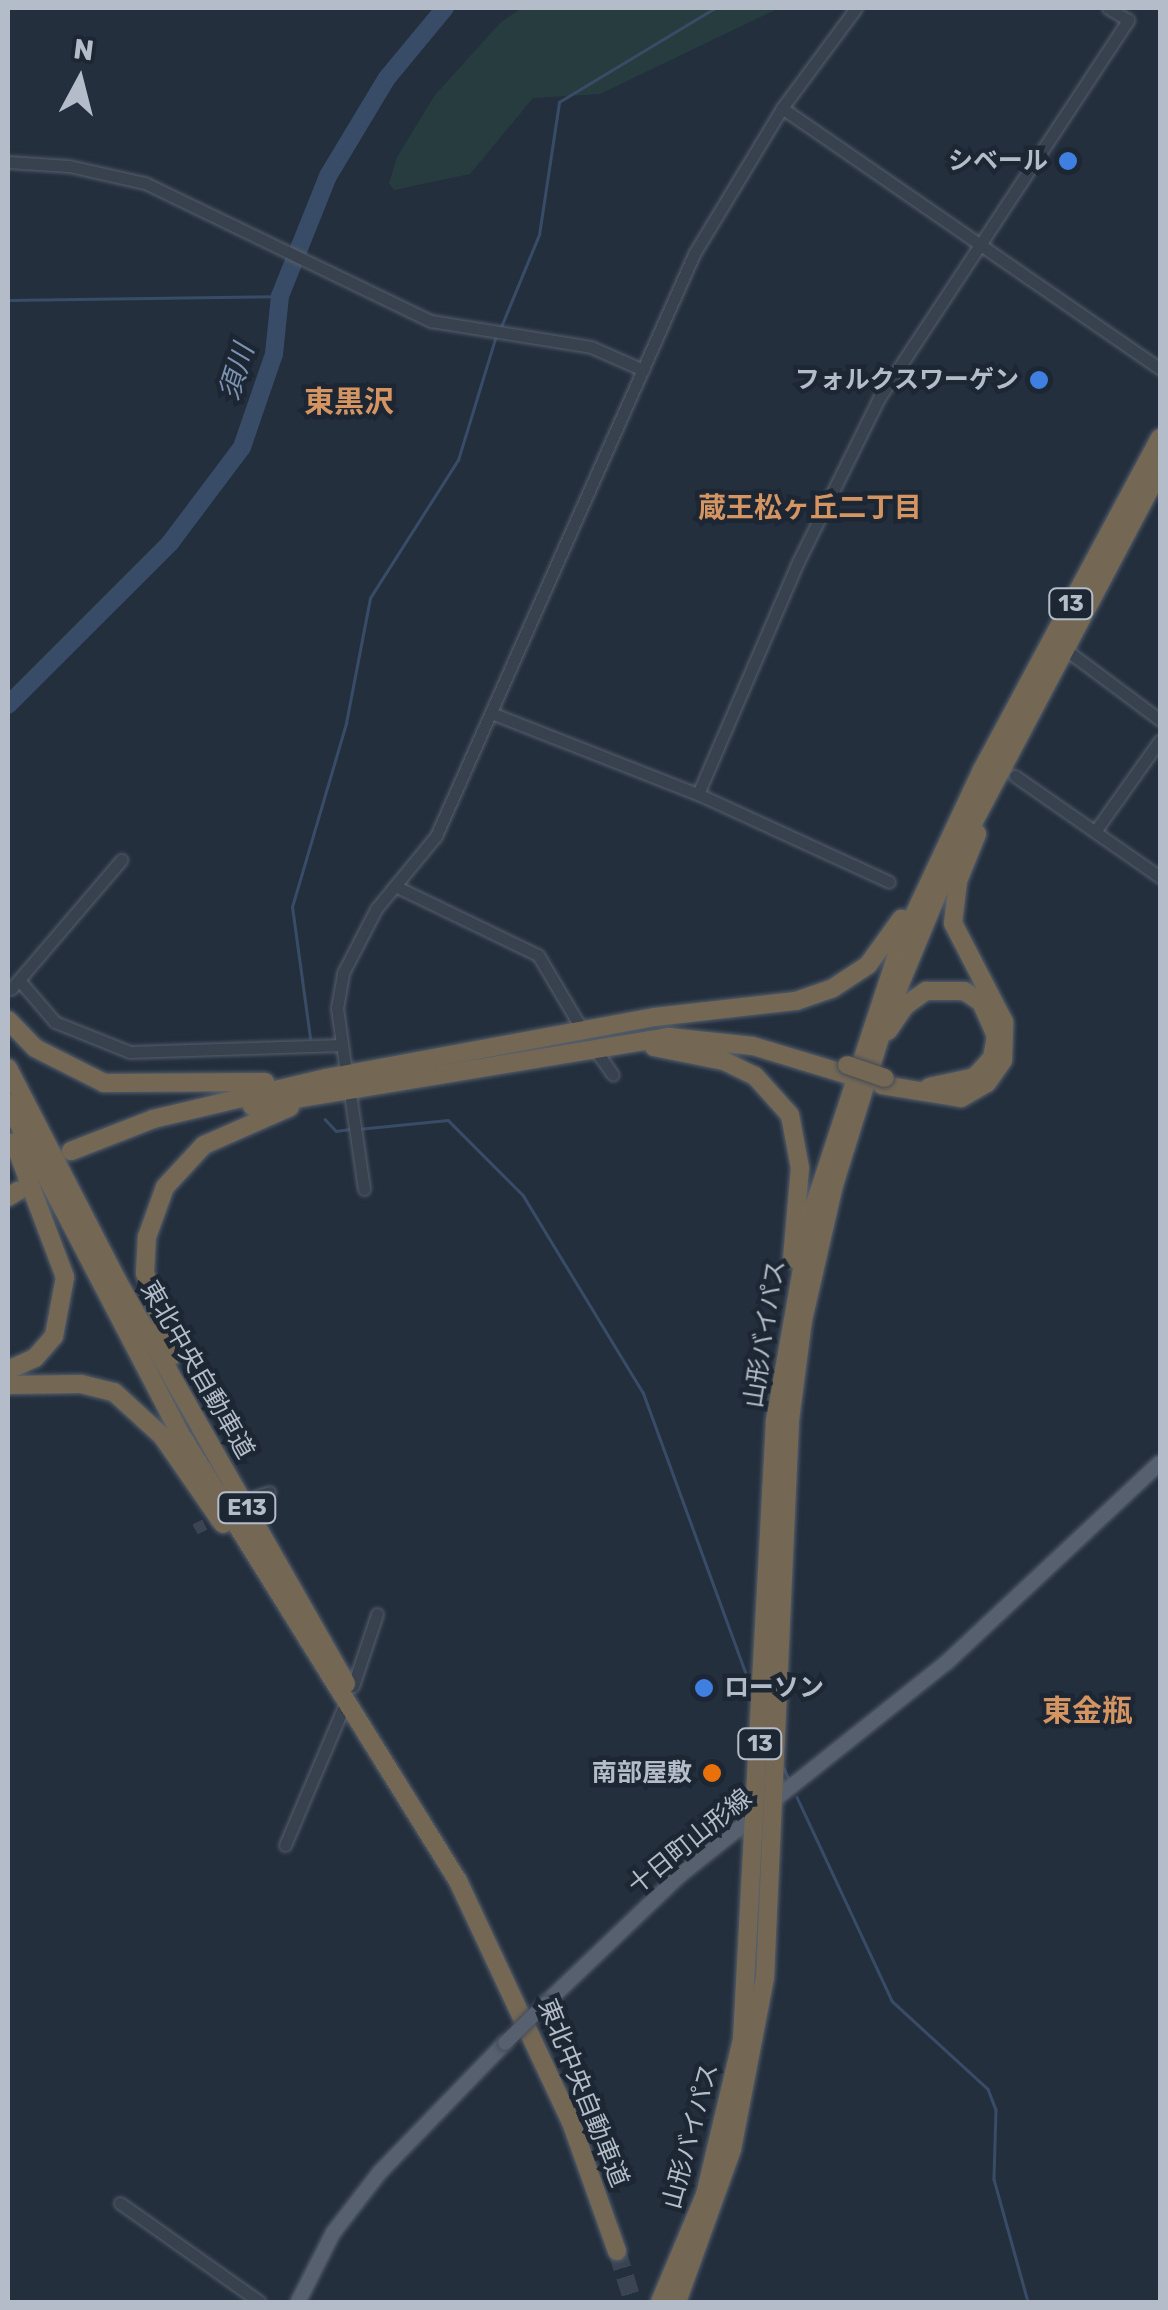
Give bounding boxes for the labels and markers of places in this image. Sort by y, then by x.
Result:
place label: シベール [948,146,1048,176]
marker: シベール [1057,150,1079,172]
place label: フォルクスワーゲン [794,365,1019,395]
marker: フォルクスワーゲン [1028,369,1050,391]
place label: ローソン [724,1673,824,1703]
marker: ローソン [693,1677,715,1699]
place label: 南部屋敷 [592,1758,692,1788]
marker: 南部屋敷 [701,1762,723,1784]

